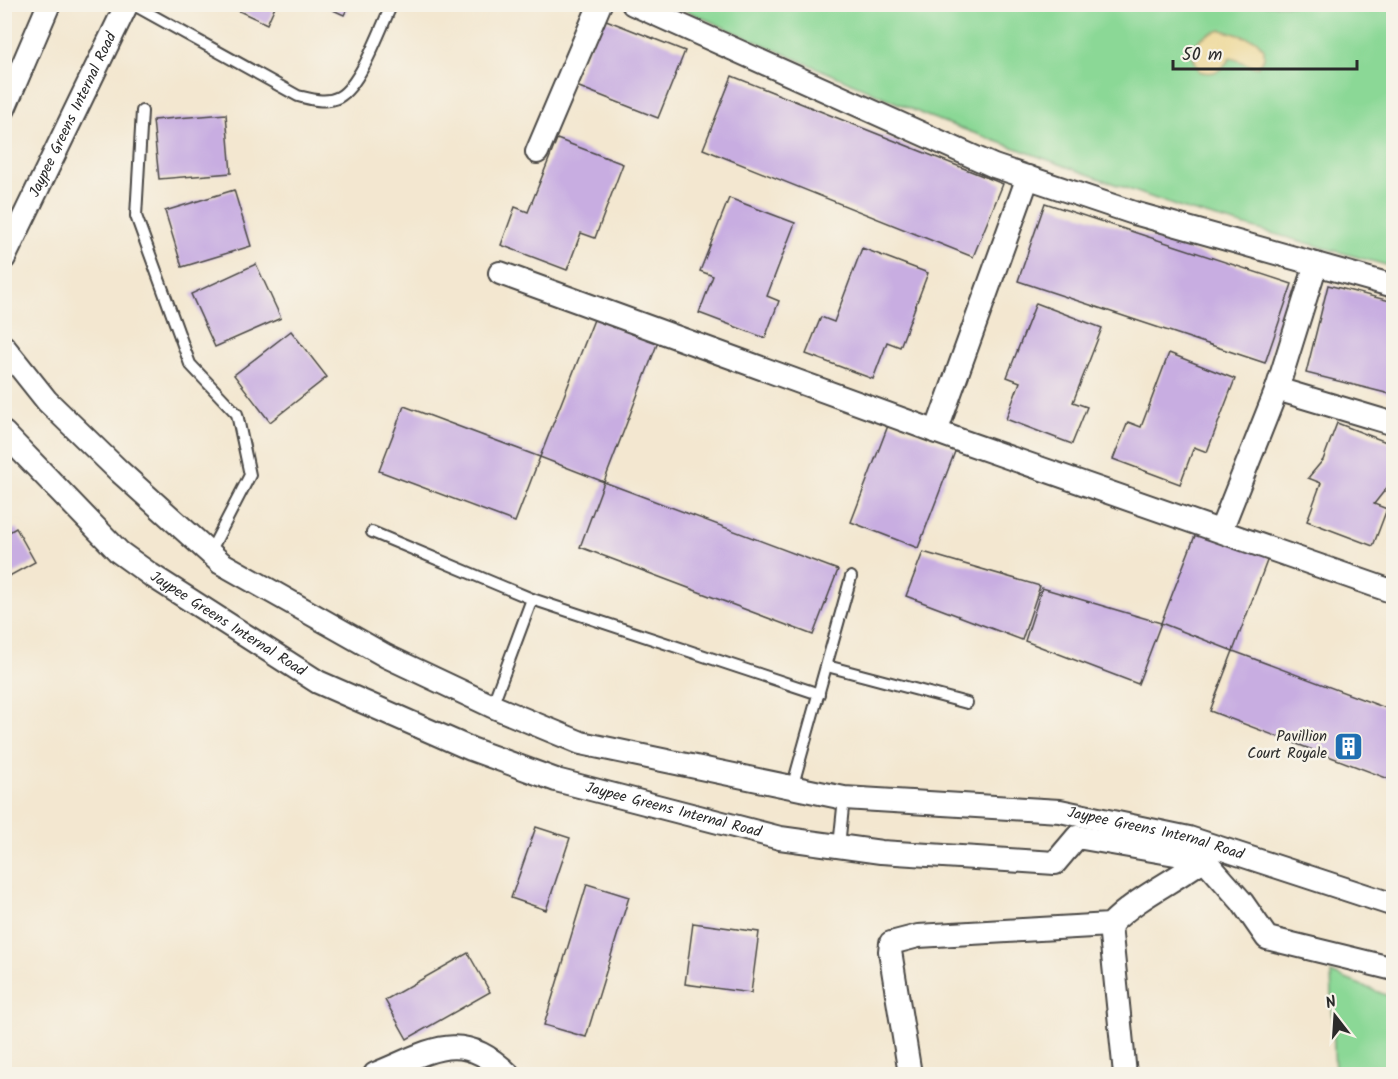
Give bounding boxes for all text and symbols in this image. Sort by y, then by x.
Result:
street label: Jaypee Greens Internal Road [23,28,124,202]
scale bar [1173,33,1358,71]
text: 50 m [1182,41,1222,70]
street label: Jaypee Greens Internal Road [145,565,311,683]
place label: Pavillion Court Royale [1247,725,1327,766]
building icon: Pavillion Court Royale [1332,730,1364,762]
street label: Jaypee Greens Internal Road [583,776,764,845]
street label: Jaypee Greens Internal Road [1065,801,1247,867]
north arrow [1305,986,1365,1046]
text: N [1323,990,1340,1017]

